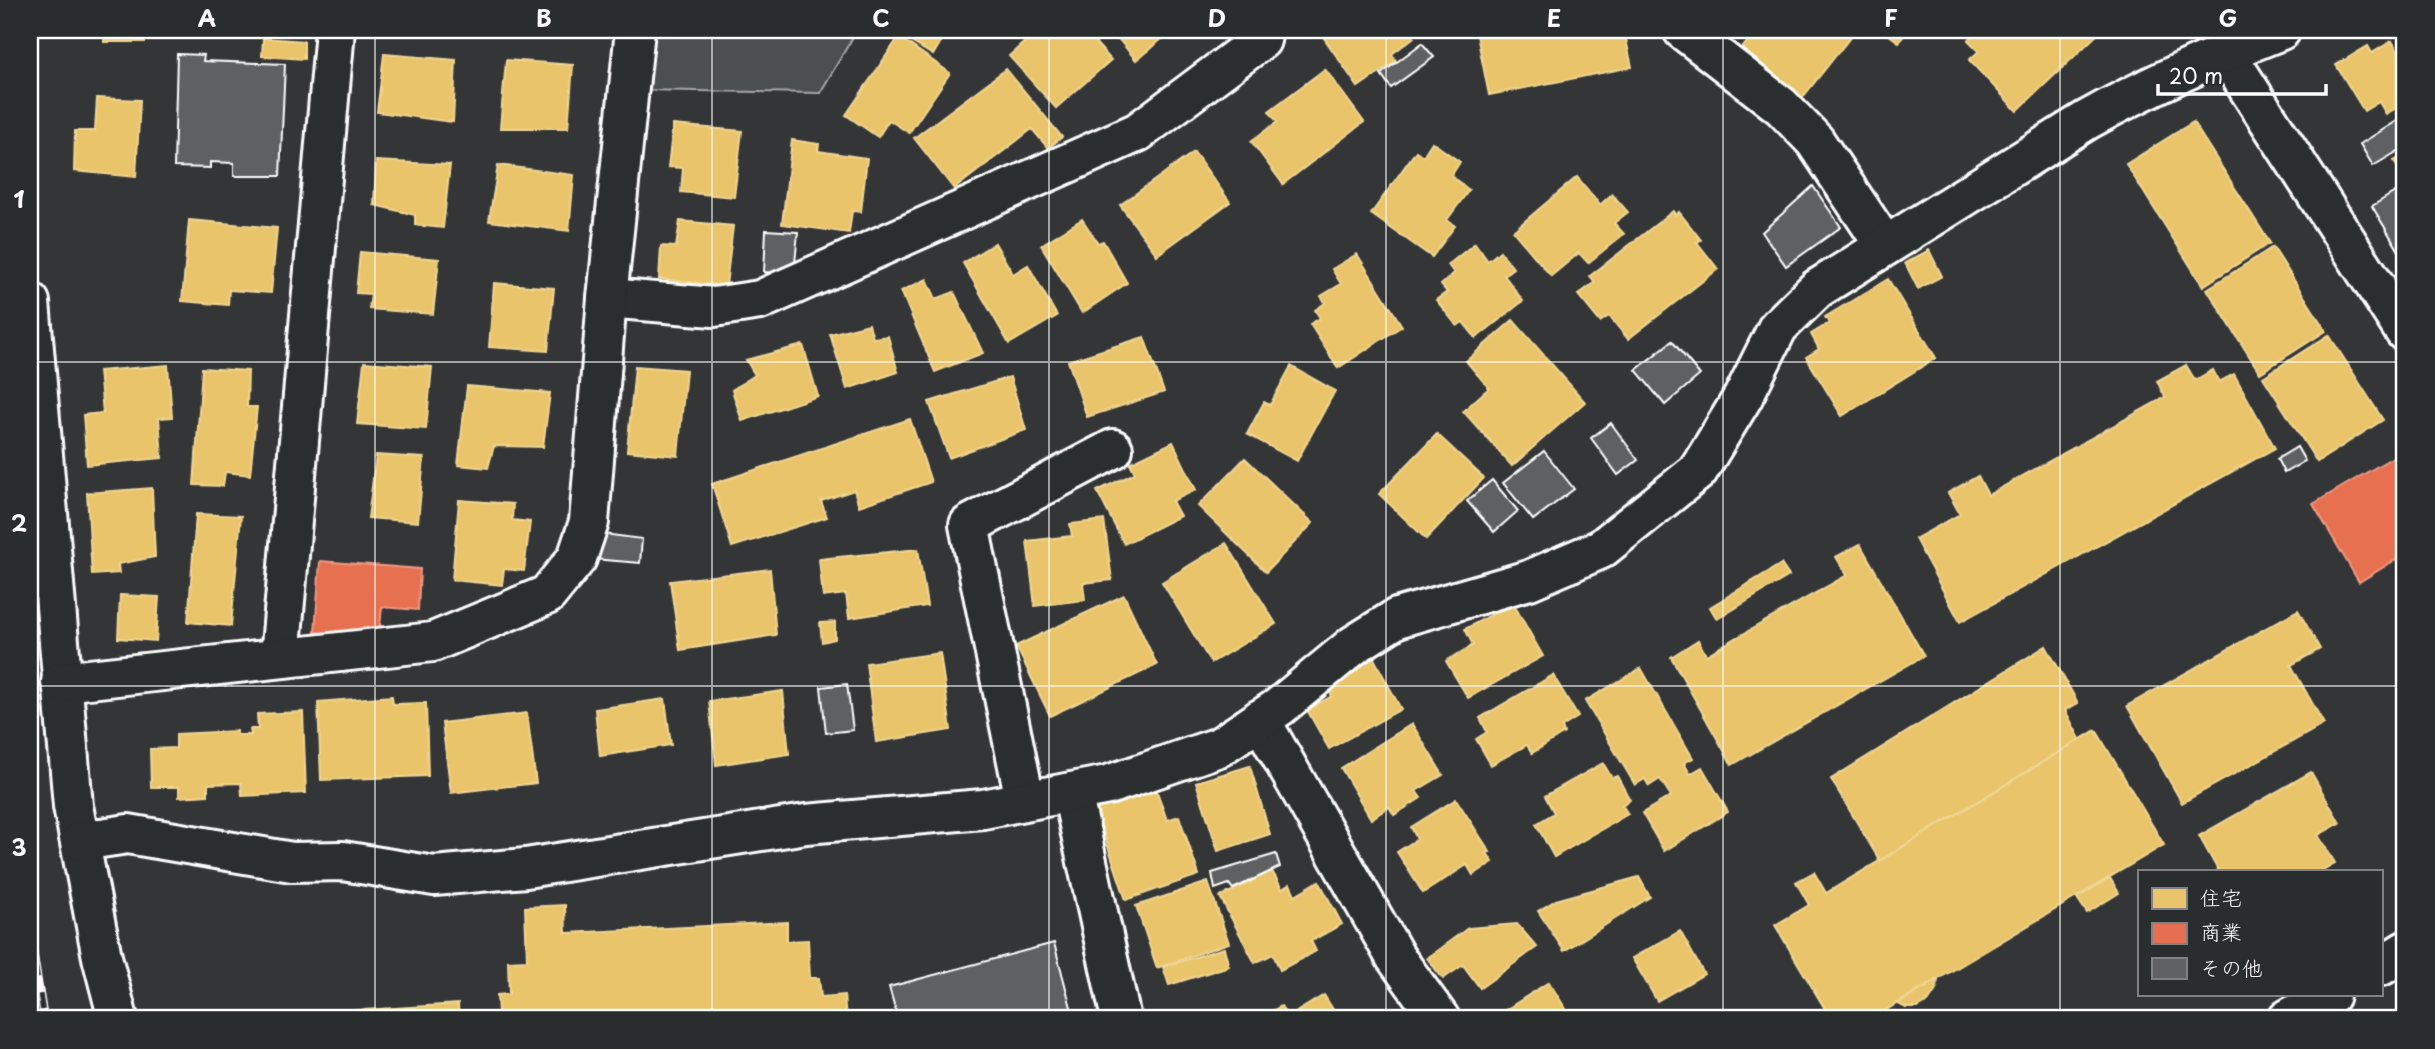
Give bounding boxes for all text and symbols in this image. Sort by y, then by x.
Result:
text: A [198,0,216,35]
text: B [536,0,552,35]
text: C [872,0,890,35]
text: D [1208,0,1226,35]
text: E [1547,0,1561,35]
text: F [1884,0,1898,35]
text: G [2219,0,2237,35]
scale bar [2158,52,2326,96]
text: 20 m [2169,59,2223,91]
text: 1 [14,181,25,216]
text: 2 [11,505,27,540]
text: 3 [11,829,27,864]
legend [2138,870,2382,996]
text: 住宅 [2200,881,2242,913]
text: 商業 [2200,915,2242,947]
text: その他 [2200,951,2263,983]

